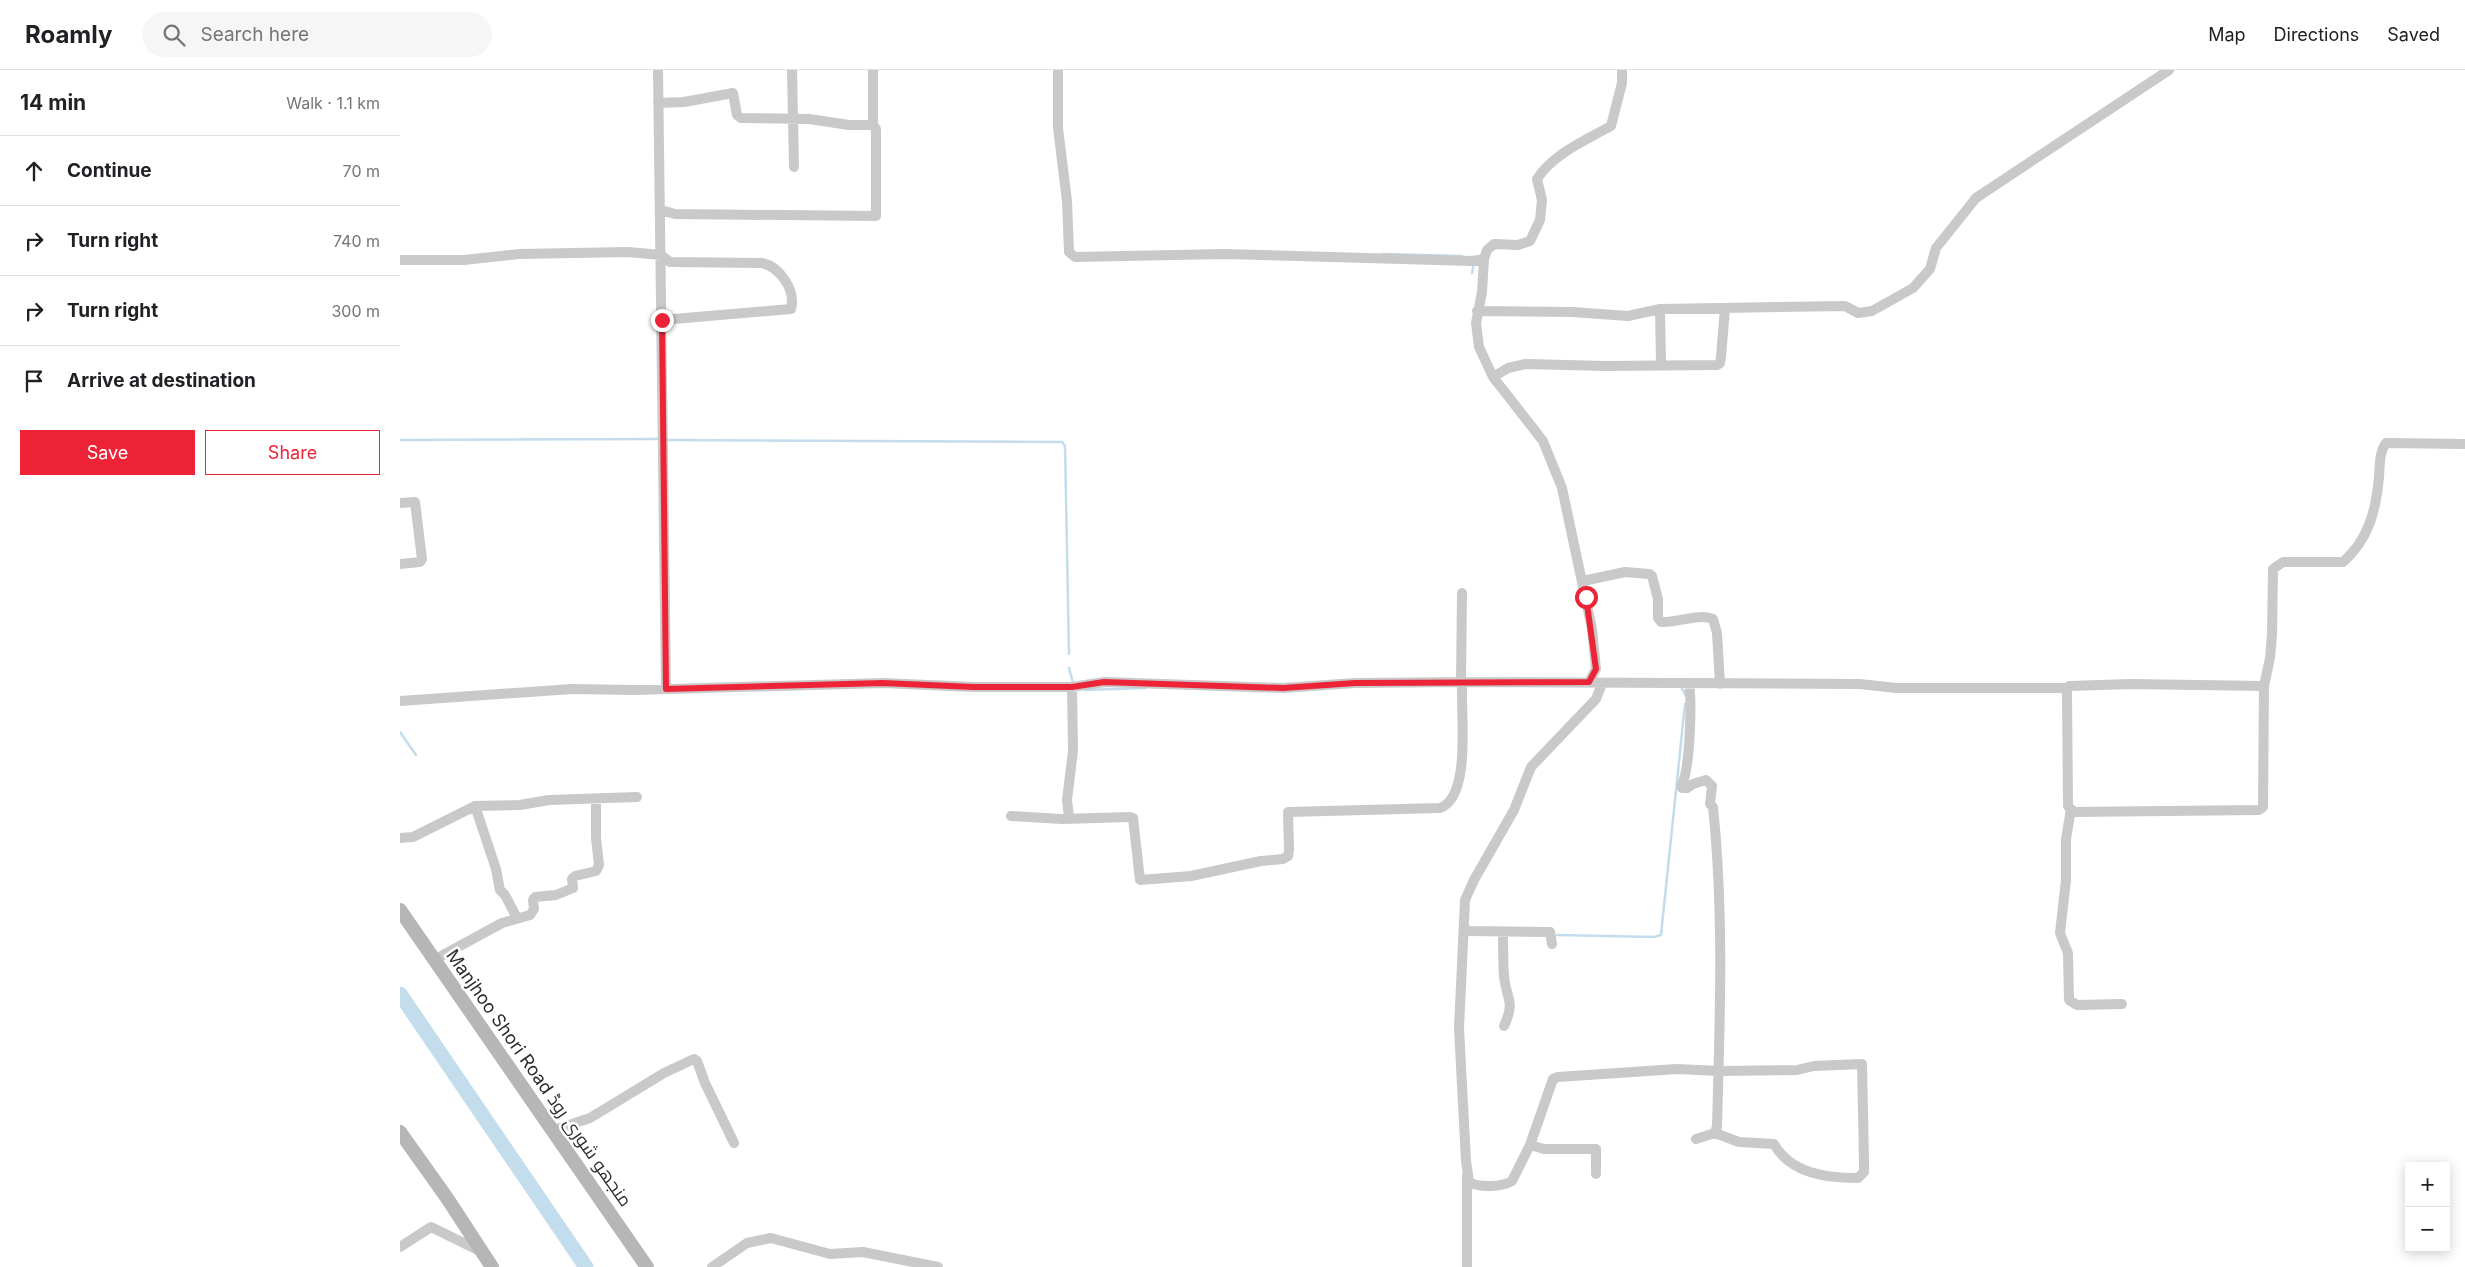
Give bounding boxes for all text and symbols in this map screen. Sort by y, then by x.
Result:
search box [142,12,492,57]
text: Roamly [25,20,112,49]
icon: search [160,21,188,49]
text: Search here [200,23,309,46]
text: Map [2208,24,2246,45]
text: Directions [2274,24,2359,45]
text: Saved [2387,24,2440,45]
text: 14 min [20,90,86,115]
text: Walk · 1.1 km [286,93,380,113]
icon: ahead [20,157,48,185]
text: Continue [67,159,152,182]
text: 70 m [343,161,380,181]
icon: right [20,227,48,255]
text: Turn right [67,229,158,252]
text: 740 m [333,231,380,251]
icon: right [20,297,48,325]
text: Turn right [67,299,158,322]
text: 300 m [331,301,380,321]
route end [651,309,674,332]
icon: arrive [20,367,48,395]
text: Arrive at destination [67,369,256,392]
button: Save [20,430,195,475]
button: Share [205,430,380,475]
route start [1575,586,1598,609]
street label: Manjhoo Shori Road منجھو شوری روڈ [441,945,637,1211]
map controls [2405,1162,2450,1252]
button: + [2405,1162,2450,1207]
button: − [2405,1207,2450,1252]

